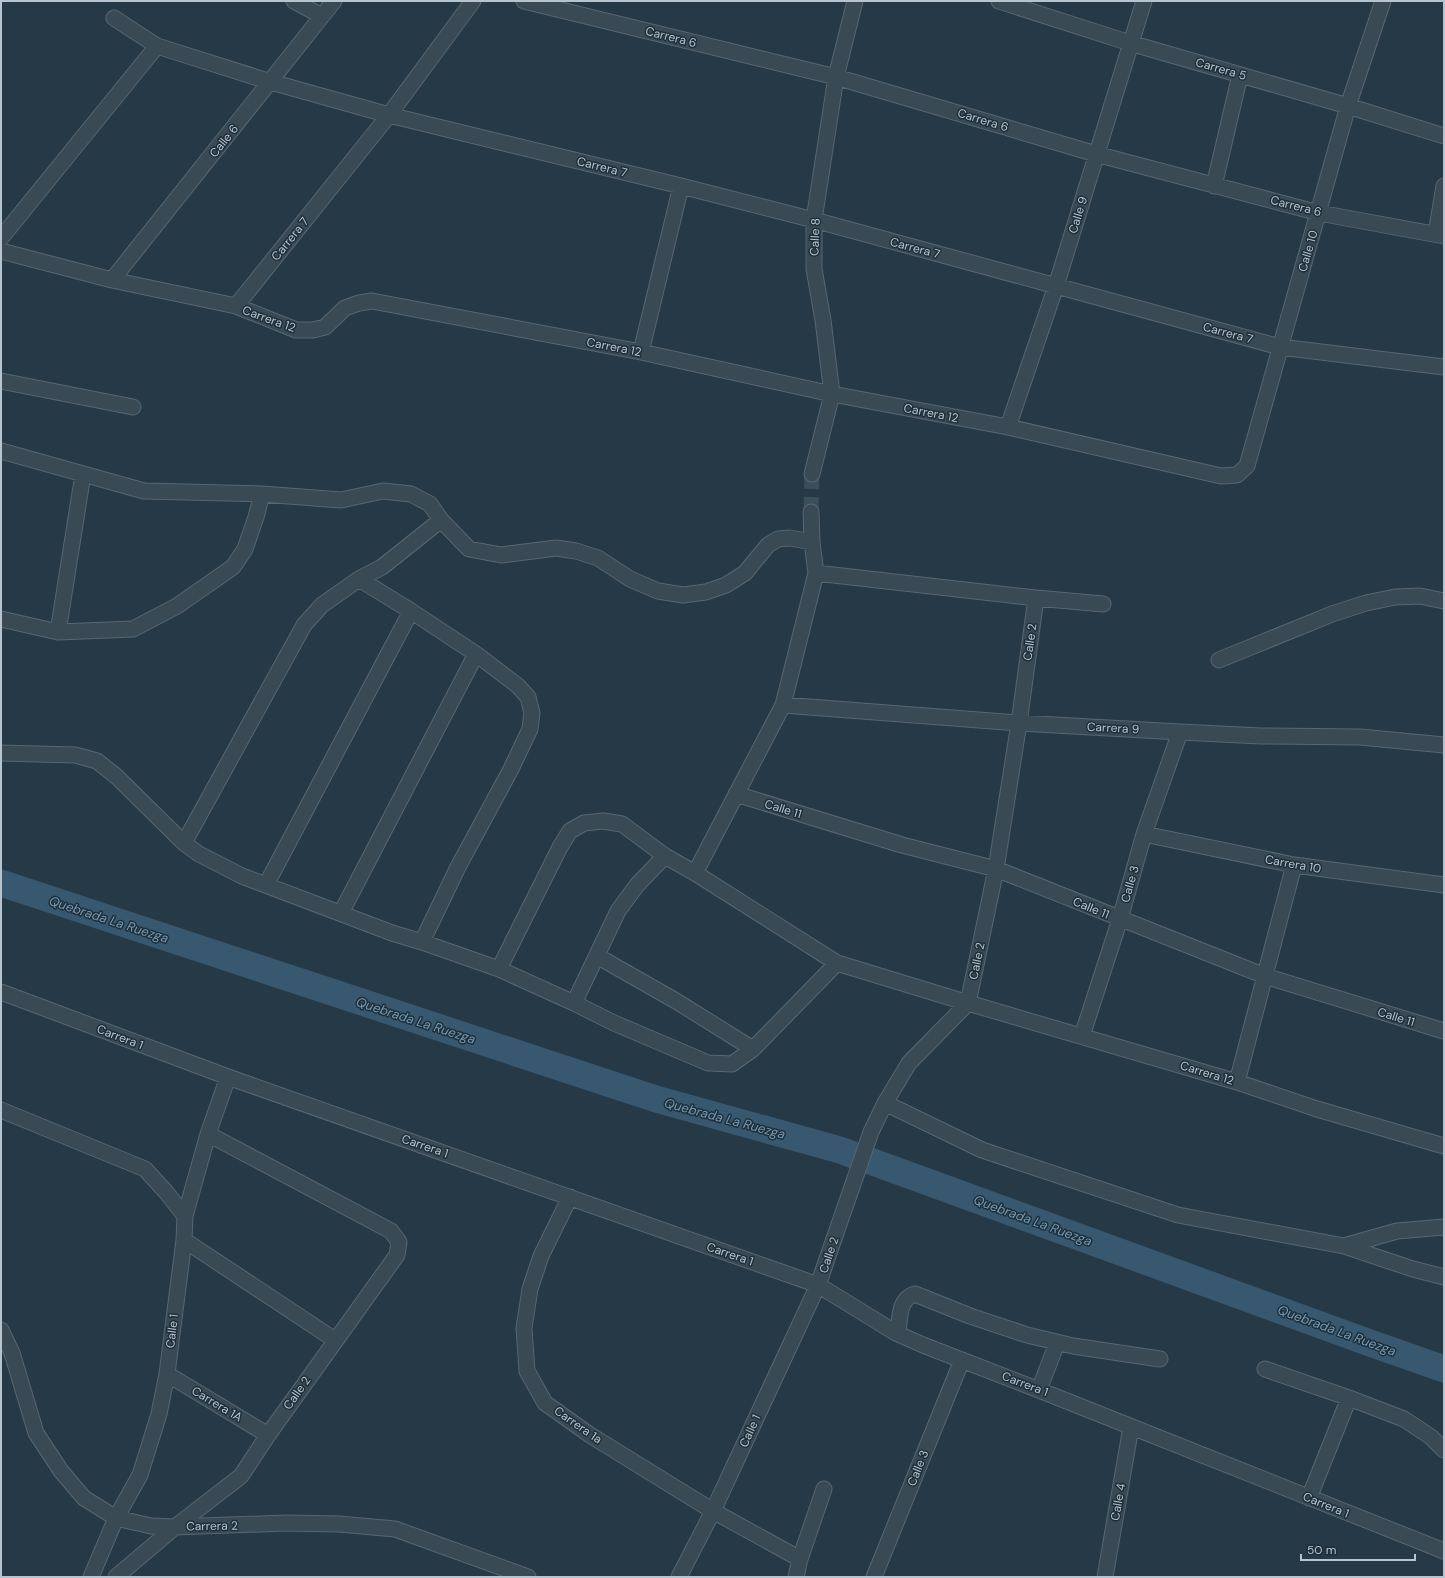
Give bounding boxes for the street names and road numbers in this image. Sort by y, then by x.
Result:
street label: Carrera 6 [644,23,698,51]
street label: Carrera 5 [1194,54,1248,84]
street label: Carrera 6 [956,105,1010,135]
street label: Calle 6 [206,121,242,161]
street label: Carrera 7 [575,153,629,181]
street label: Carrera 6 [1269,192,1323,220]
street label: Calle 9 [1065,194,1091,236]
street label: Carrera 7 [268,214,312,264]
street label: Calle 8 [806,218,824,256]
street label: Calle 10 [1294,228,1322,274]
street label: Carrera 7 [888,234,942,262]
street label: Carrera 12 [240,302,298,336]
street label: Carrera 7 [1201,319,1255,347]
street label: Carrera 12 [585,334,643,360]
street label: Carrera 12 [902,400,960,426]
street label: Calle 2 [1019,622,1041,662]
street label: Carrera 9 [1086,719,1140,737]
street label: Calle 11 [762,796,804,822]
street label: Carrera 10 [1264,851,1322,877]
street label: Calle 3 [1117,864,1143,904]
street label: Calle 11 [1070,893,1112,923]
street label: Calle 2 [965,941,989,981]
street label: Calle 11 [1375,1004,1417,1030]
street label: Carrera 1 [94,1021,146,1053]
street label: Carrera 12 [1178,1057,1236,1089]
street label: Carrera 1 [399,1131,451,1161]
street label: Calle 2 [815,1235,843,1275]
street label: Carrera 1 [704,1239,756,1269]
street label: Calle 1 [162,1313,182,1349]
street label: Carrera 1 [999,1368,1051,1400]
street label: Calle 2 [280,1373,314,1413]
street label: Carrera 1A [189,1383,245,1425]
street label: Carrera 1a [551,1403,605,1447]
street label: Calle 1 [736,1412,764,1450]
street label: Calle 3 [904,1448,932,1488]
street label: Calle 4 [1107,1482,1129,1522]
street label: Carrera 1 [1301,1488,1351,1522]
street label: Carrera 2 [186,1518,238,1534]

